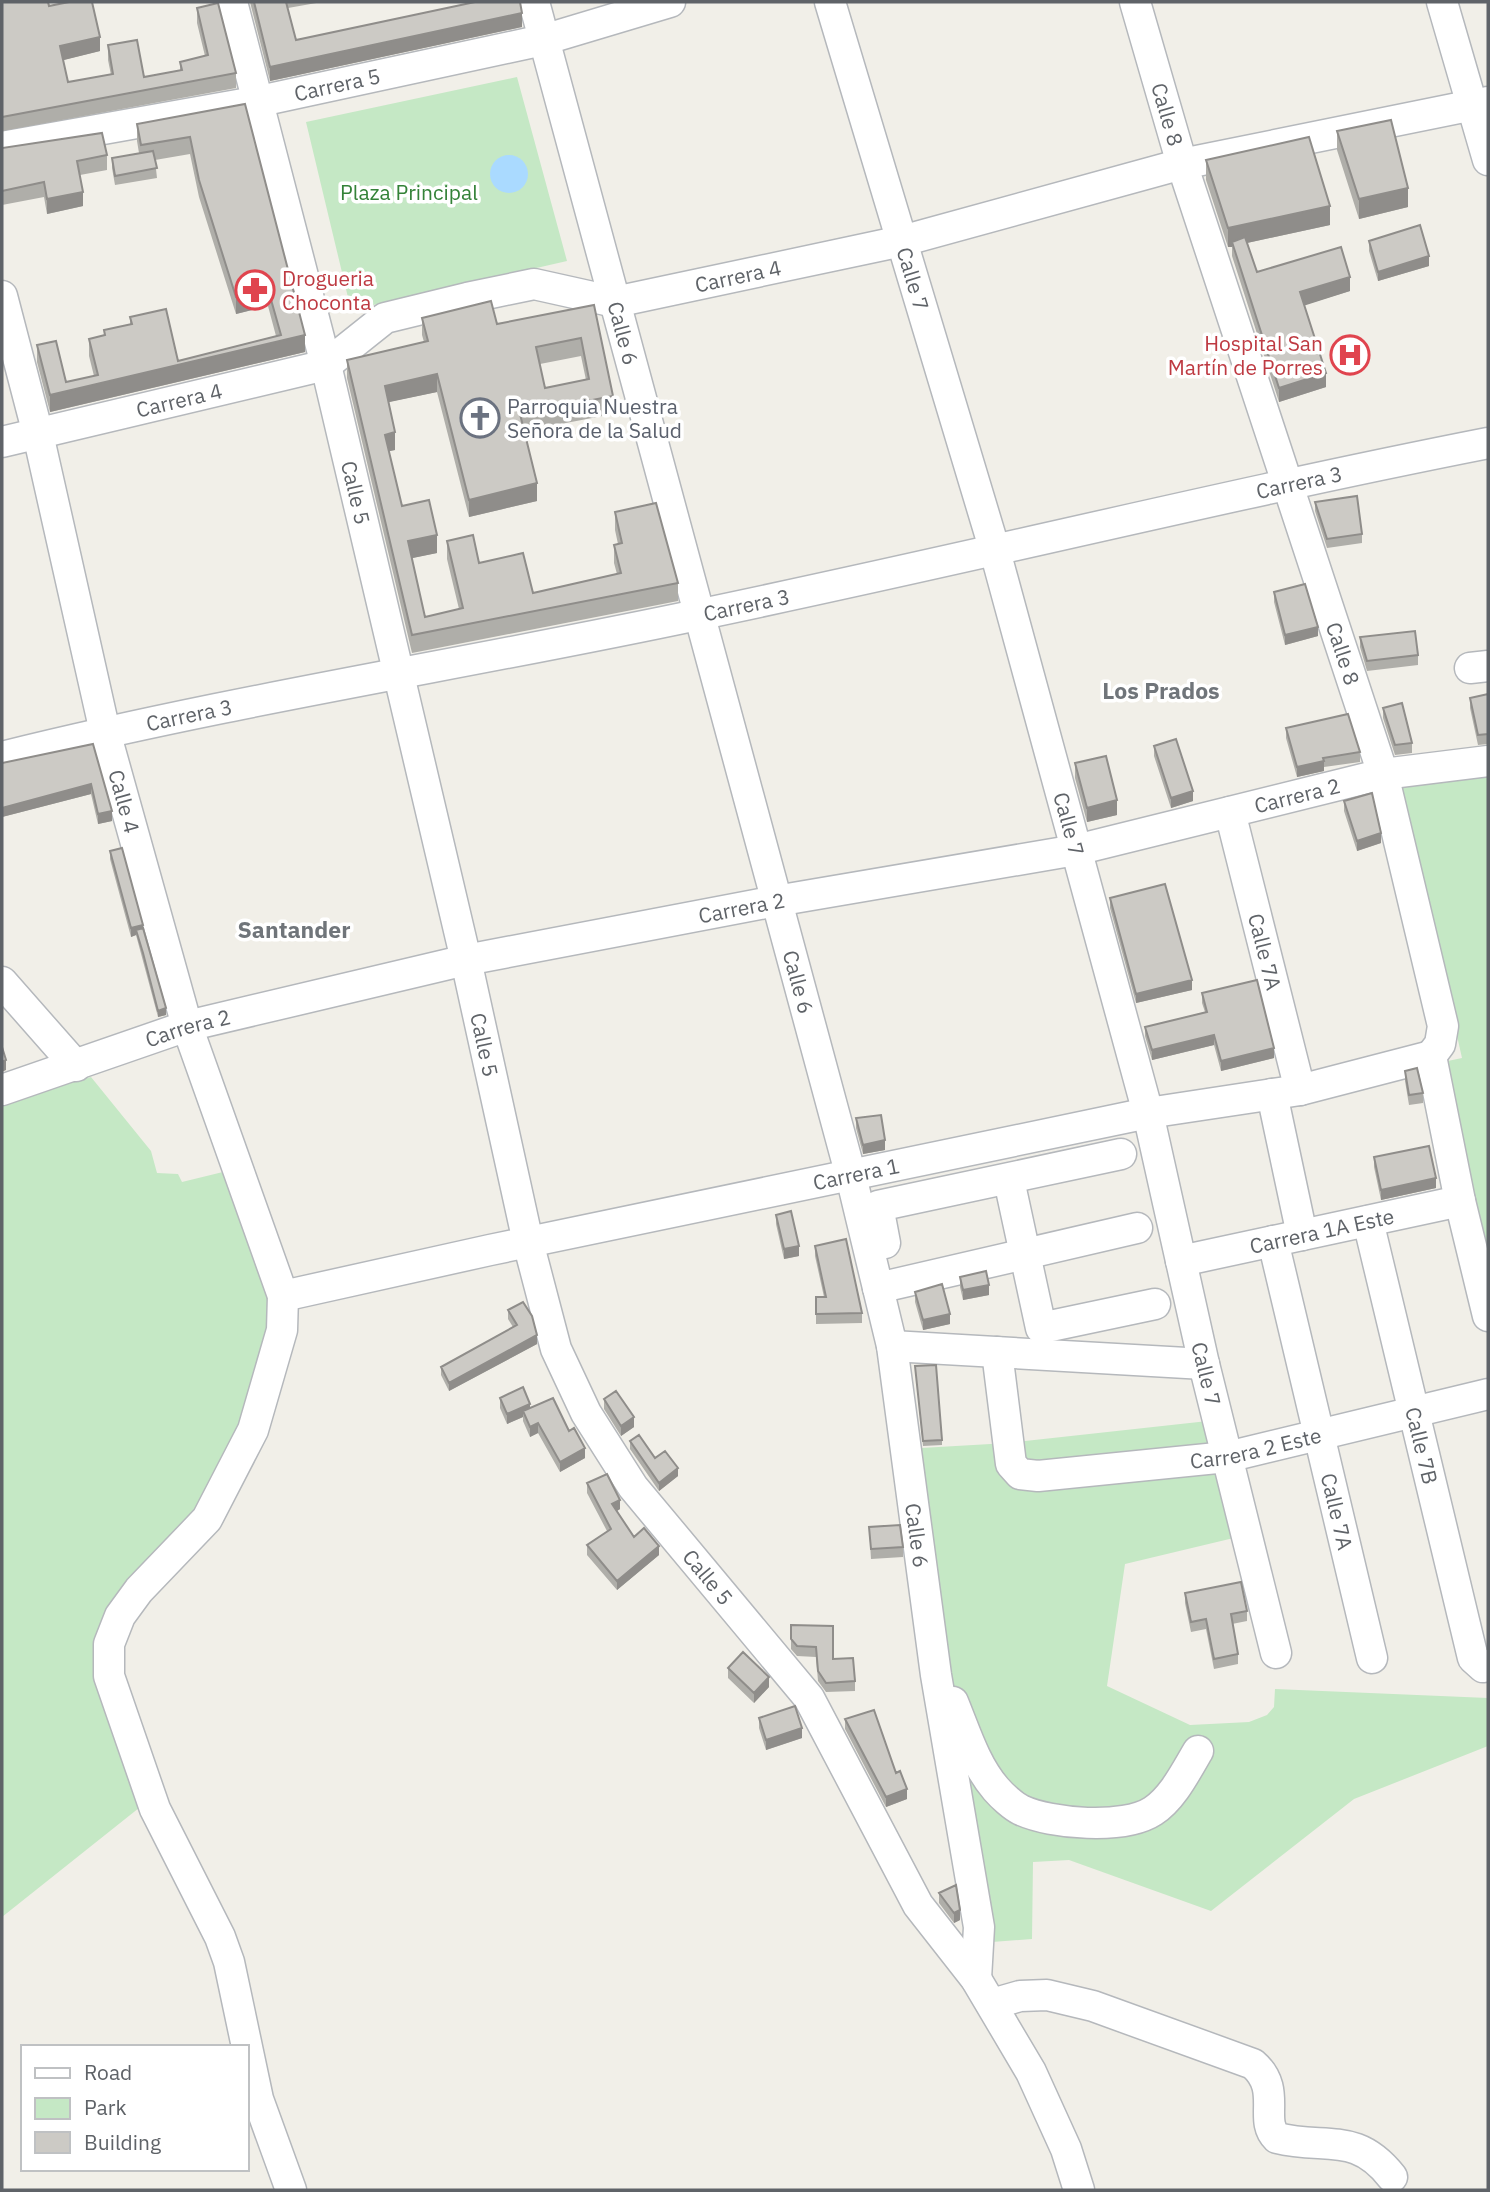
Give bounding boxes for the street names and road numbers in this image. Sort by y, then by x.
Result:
street label: Carrera 5 [291,61,383,107]
street label: Calle 8 [1145,79,1190,149]
street label: Calle 7 [890,244,936,314]
street label: Carrera 4 [692,253,784,299]
street label: Calle 6 [601,298,645,368]
street label: Carrera 4 [133,376,225,424]
street label: Calle 5 [335,458,377,527]
street label: Carrera 3 [1253,459,1345,505]
street label: Carrera 3 [701,582,792,627]
street label: Calle 8 [1320,618,1367,689]
street label: Carrera 3 [143,692,235,737]
street label: Calle 4 [102,766,147,836]
street label: Carrera 2 [1251,771,1343,819]
street label: Calle 7 [1047,789,1091,859]
street label: Carrera 2 [696,886,787,929]
street label: Calle 7A [1242,910,1288,993]
street label: Calle 6 [777,947,821,1017]
street label: Carrera 2 [141,1002,233,1053]
street label: Calle 5 [464,1010,505,1079]
street label: Carrera 1 [810,1151,902,1196]
street label: Carrera 1A Este [1247,1202,1397,1260]
street label: Calle 7 [1185,1339,1228,1409]
street label: Calle 7B [1399,1404,1445,1487]
street label: Carrera 2 Este [1189,1421,1324,1475]
street label: Calle 7A [1315,1470,1360,1553]
street label: Calle 6 [899,1501,935,1569]
street label: Calle 5 [677,1543,739,1611]

